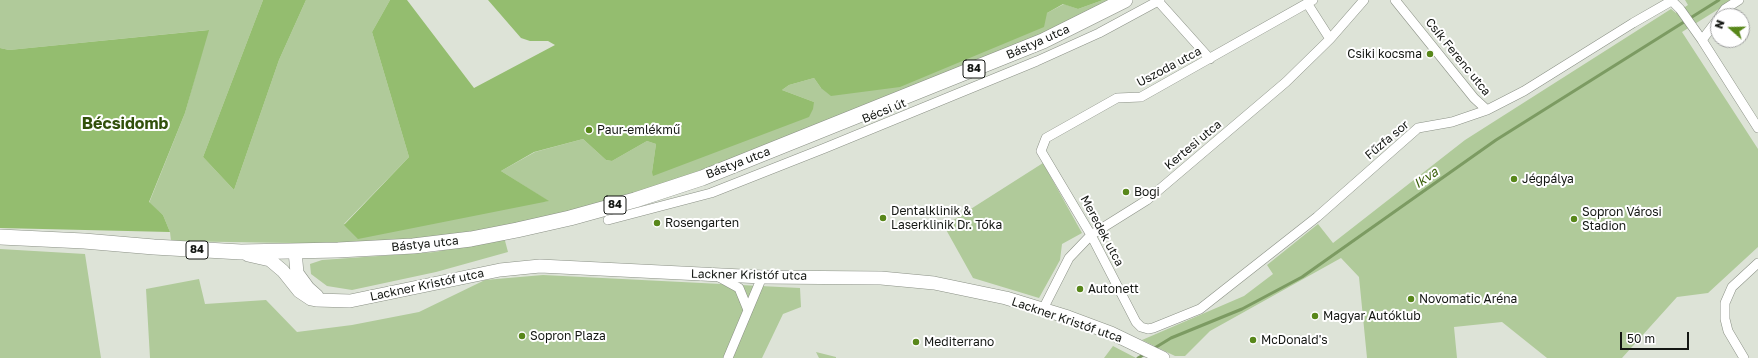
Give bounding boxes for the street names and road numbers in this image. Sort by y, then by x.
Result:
street label: Csík Ferenc utca [1422,15,1494,99]
street label: Bástya utca [1004,22,1072,62]
street label: Uszoda utca [1134,44,1204,90]
road number: 84 [963,60,985,78]
street label: Bécsi út [860,96,908,126]
street label: Kertesi utca [1162,117,1224,173]
street label: Fűzfa sor [1362,118,1412,162]
street label: Bástya utca [704,144,772,182]
street label: Meredek utca [1077,193,1127,269]
road number: 84 [604,196,626,214]
street label: Bástya utca [391,233,459,255]
road number: 84 [186,241,208,259]
street label: Lackner Kristóf utca [369,266,485,304]
street label: Lackner Kristóf utca [691,267,807,283]
street label: Lackner Kristóf utca [1010,294,1124,346]

